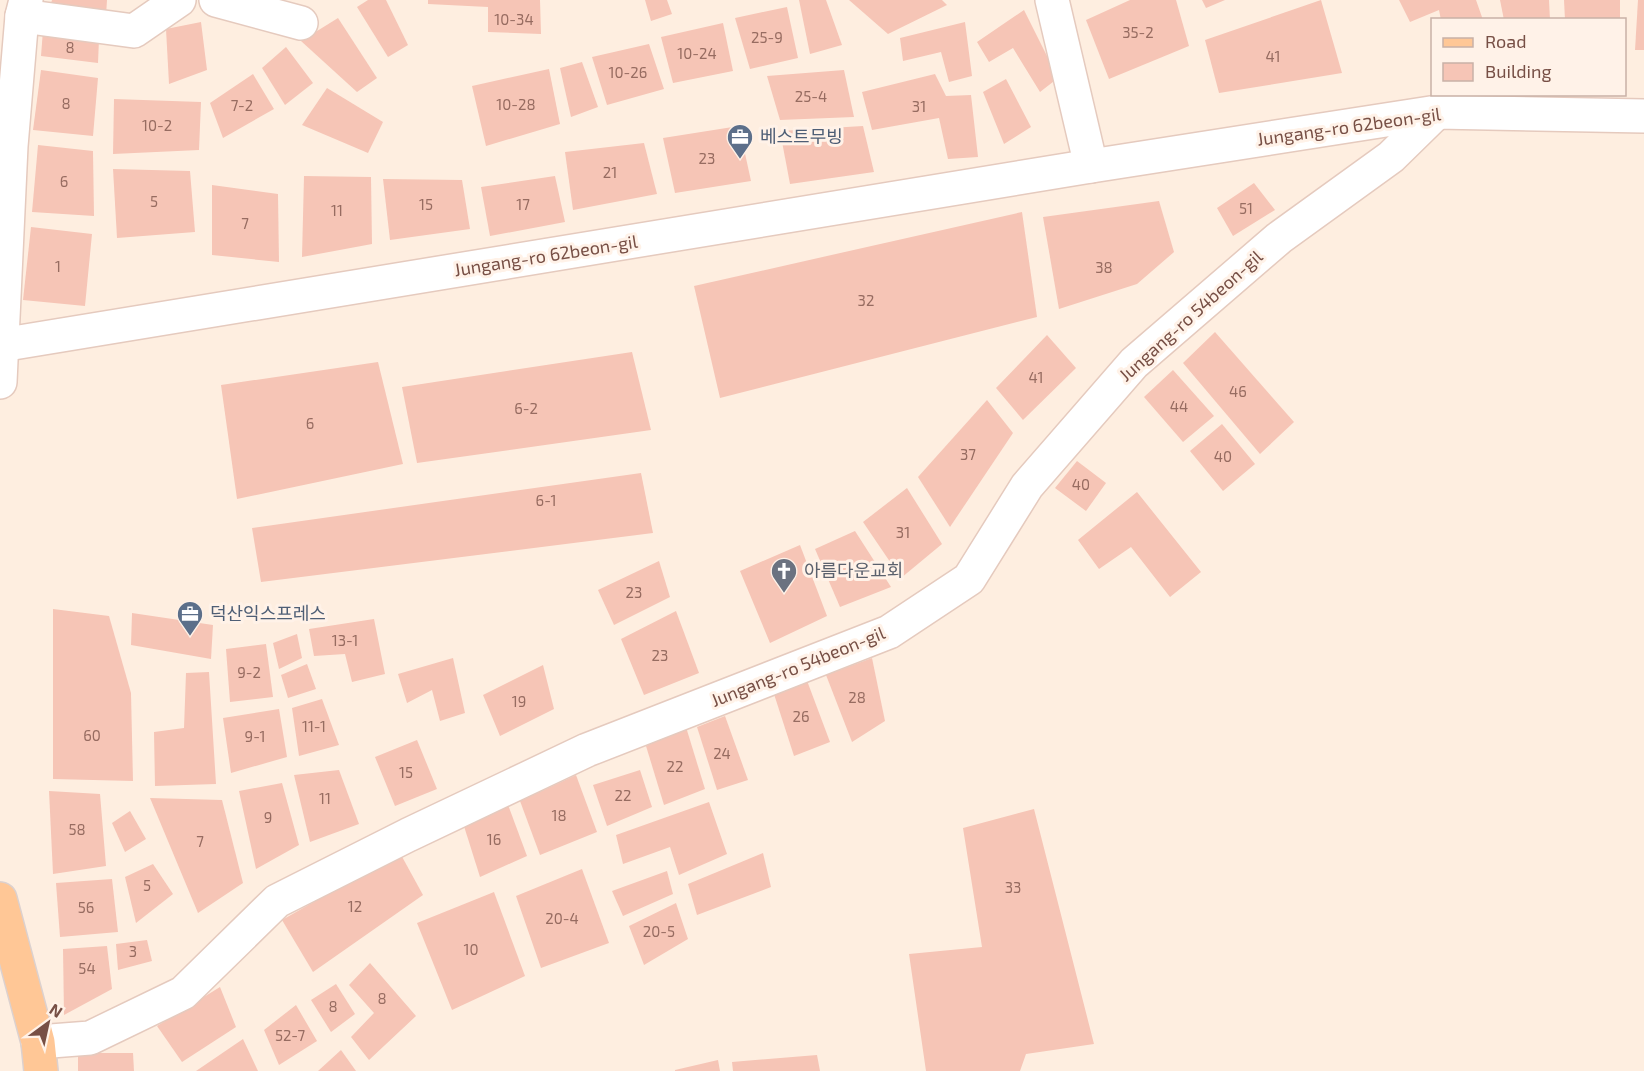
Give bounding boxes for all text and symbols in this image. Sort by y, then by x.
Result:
house number: 10-34 [494,10,534,28]
legend [1431,18,1626,96]
house number: 35-2 [1122,23,1154,41]
house number: 25-9 [751,28,783,46]
text: Road [1485,30,1526,52]
house number: 8 [65,38,75,56]
house number: 10-24 [677,44,717,62]
house number: 41 [1265,47,1281,65]
text: Building [1485,60,1552,82]
house number: 10-26 [609,63,647,81]
house number: 25-4 [795,87,827,105]
house number: 8 [61,94,71,112]
house number: 10-28 [496,95,536,113]
house number: 7-2 [231,96,253,114]
house number: 31 [912,97,926,115]
street label: Jungang-ro 62beon-gil [1256,102,1443,150]
house number: 10-2 [142,116,172,134]
office icon: 베스트무빙 [725,122,755,160]
place label: 베스트무빙 [760,125,843,147]
house number: 23 [699,149,715,167]
house number: 21 [603,163,617,181]
house number: 6 [60,172,68,190]
house number: 5 [150,192,158,210]
house number: 15 [419,195,433,213]
house number: 17 [516,195,530,213]
house number: 51 [1239,199,1253,217]
house number: 11 [331,201,343,219]
house number: 7 [241,214,249,232]
street label: Jungang-ro 62beon-gil [453,230,640,280]
street label: Jungang-ro 54beon-gil [1114,245,1267,386]
house number: 1 [55,257,61,275]
house number: 38 [1095,258,1113,276]
house number: 32 [858,291,874,309]
house number: 41 [1028,368,1044,386]
house number: 46 [1229,382,1247,400]
house number: 44 [1170,397,1188,415]
house number: 6-2 [514,399,538,417]
house number: 6 [306,414,314,432]
house number: 37 [960,445,976,463]
house number: 40 [1214,447,1232,465]
house number: 40 [1072,475,1090,493]
house number: 6-1 [536,491,556,509]
house number: 31 [896,523,910,541]
church icon: 아름다운교회 [769,556,799,594]
place label: 아름다운교회 [804,559,903,581]
house number: 23 [626,583,642,601]
office icon: 덕산익스프레스 [175,599,205,637]
place label: 덕산익스프레스 [210,602,326,624]
street label: Jungang-ro 54beon-gil [707,621,888,711]
house number: 13-1 [332,631,358,649]
house number: 23 [652,646,668,664]
house number: 9-2 [237,663,261,681]
house number: 28 [848,688,866,706]
house number: 19 [512,692,526,710]
house number: 26 [792,707,810,725]
house number: 11-1 [302,717,326,735]
house number: 60 [83,726,101,744]
house number: 9-1 [245,727,265,745]
house number: 24 [713,744,731,762]
house number: 22 [667,757,683,775]
house number: 15 [399,763,413,781]
house number: 22 [615,786,631,804]
house number: 11 [319,789,331,807]
house number: 18 [551,806,567,824]
house number: 9 [264,808,272,826]
house number: 58 [68,820,86,838]
house number: 16 [487,830,501,848]
house number: 7 [196,832,204,850]
house number: 5 [143,876,151,894]
house number: 33 [1005,878,1021,896]
house number: 12 [348,897,362,915]
house number: 56 [78,898,94,916]
house number: 20-4 [545,909,579,927]
house number: 20-5 [643,922,675,940]
house number: 10 [463,940,479,958]
house number: 3 [129,942,137,960]
house number: 54 [78,959,96,977]
house number: 8 [377,989,387,1007]
north arrow [18,993,78,1053]
house number: 8 [328,997,338,1015]
text: N [46,999,66,1021]
house number: 52-7 [275,1026,305,1044]

